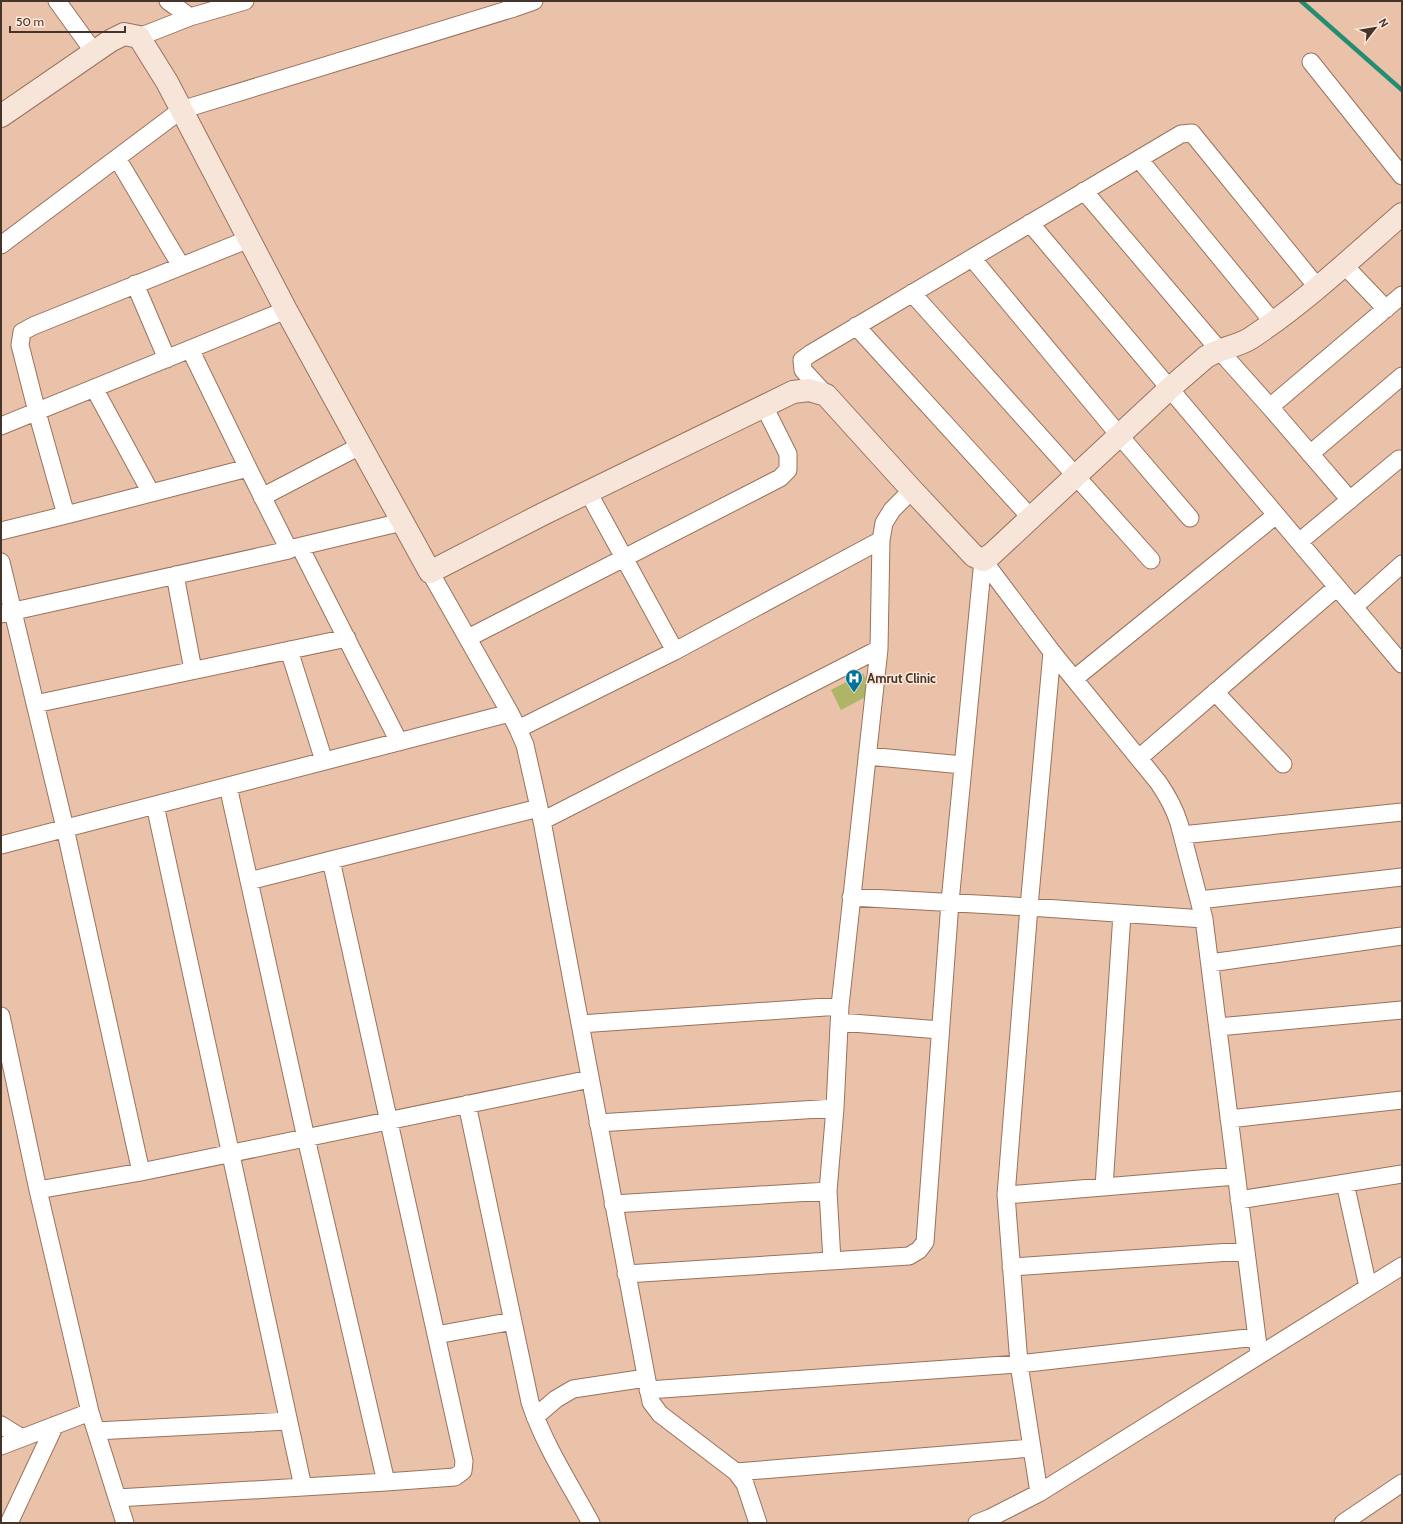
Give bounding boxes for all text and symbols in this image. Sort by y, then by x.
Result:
scale bar [10,8,125,34]
north arrow [1355,8,1395,48]
text: 50 m [16,14,44,29]
text: N [1376,16,1392,30]
hospital icon: Amrut Clinic [844,668,864,693]
place label: Amrut Clinic [867,670,936,686]

